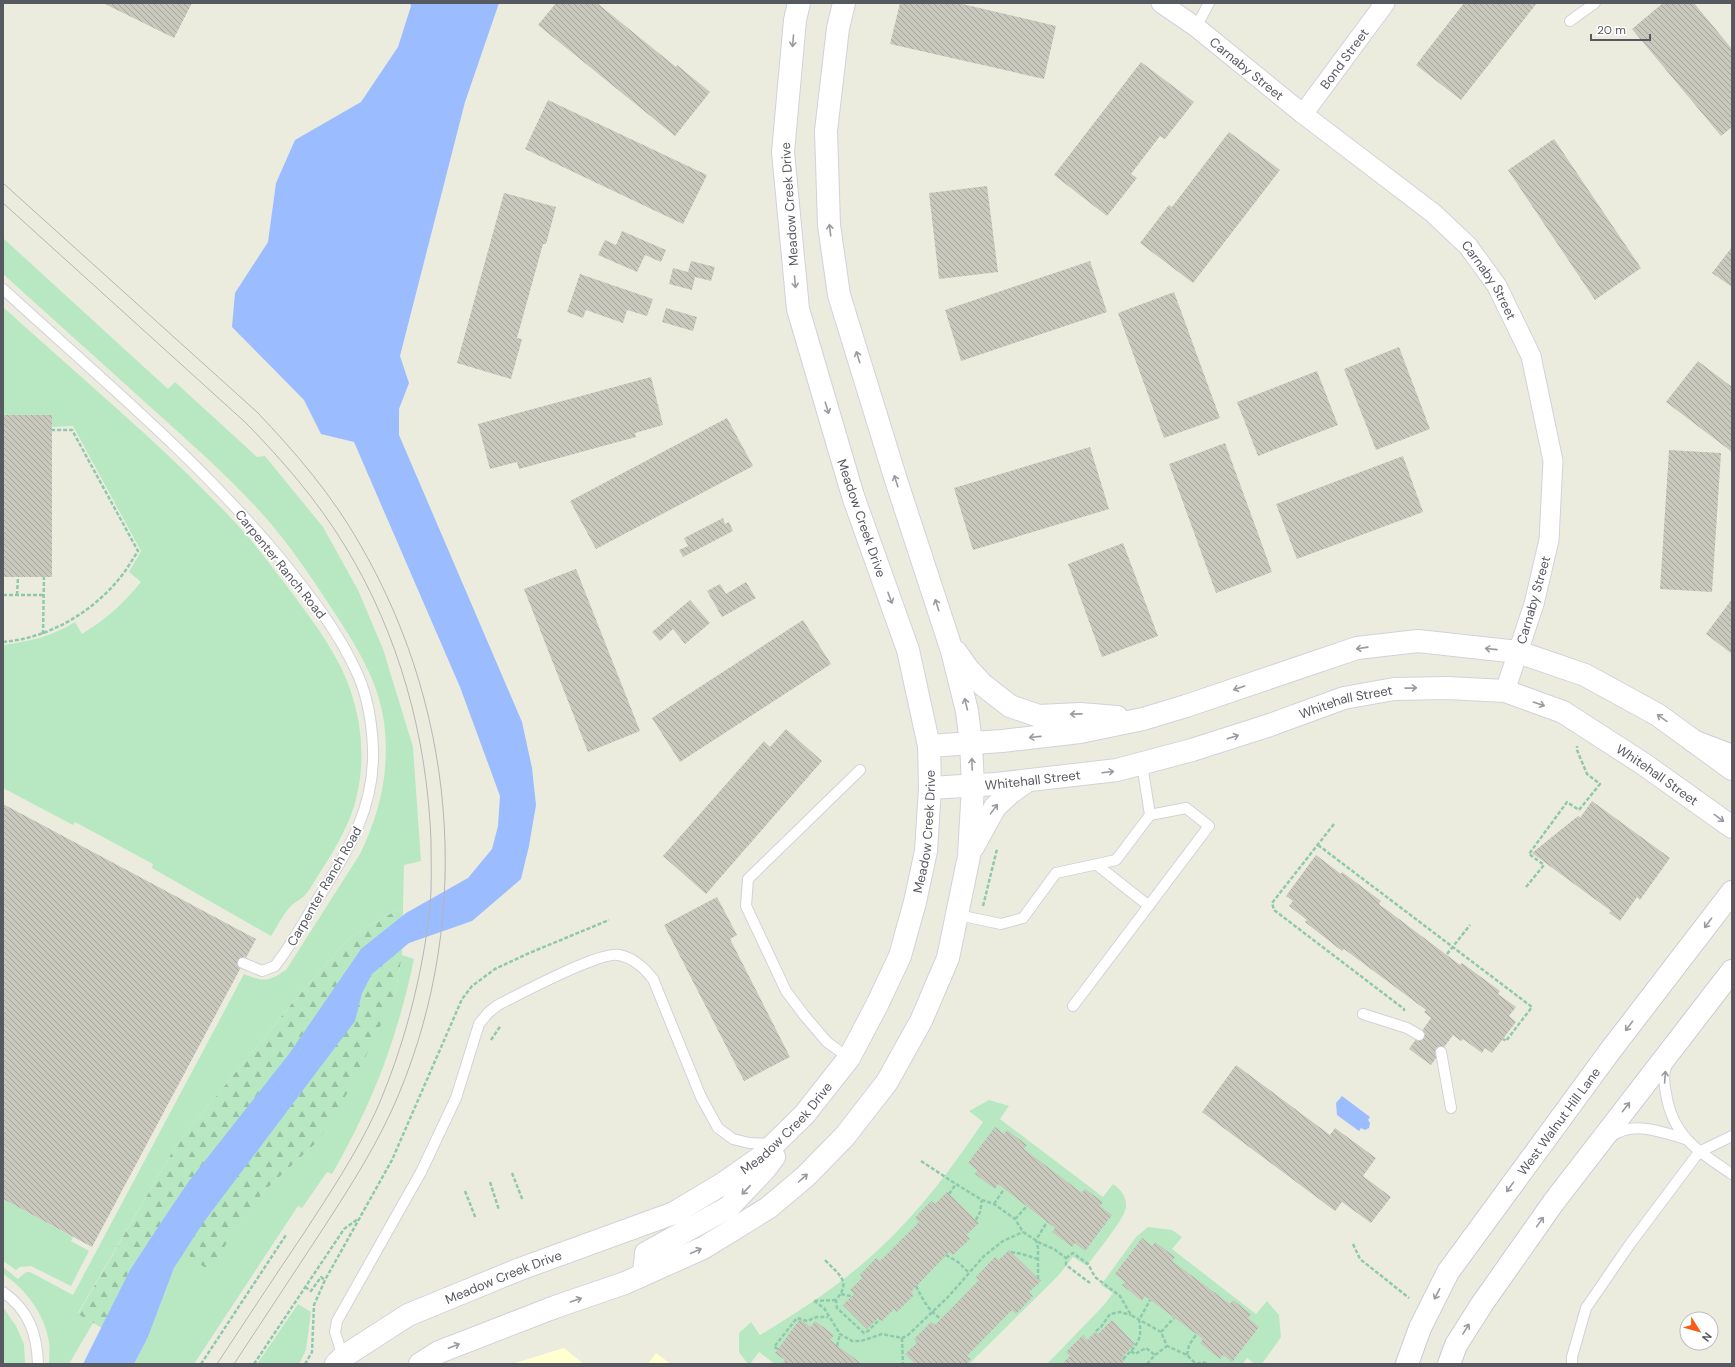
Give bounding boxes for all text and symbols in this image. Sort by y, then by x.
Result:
scale bar [1591,16,1650,42]
text: 20 m [1597,22,1626,38]
street label: Bond Street [1316,25,1372,93]
street label: Carnaby Street [1206,33,1287,104]
one-way arrow [789,34,797,47]
street label: Meadow Creek Drive [777,142,802,266]
one-way arrow [826,224,834,237]
street label: Carnaby Street [1458,237,1520,323]
one-way arrow [792,275,799,288]
one-way arrow [854,351,861,364]
one-way arrow [824,401,831,414]
street label: Meadow Creek Drive [833,457,890,579]
one-way arrow [892,475,900,487]
street label: Carpenter Ranch Road [231,506,330,622]
street label: Carnaby Street [1513,554,1554,646]
one-way arrow [886,591,894,603]
one-way arrow [933,598,940,611]
one-way arrow [1356,644,1369,652]
one-way arrow [1485,645,1498,653]
street label: Whitehall Street [1297,681,1394,723]
one-way arrow [1404,684,1417,692]
one-way arrow [1233,685,1245,693]
one-way arrow [961,698,969,711]
one-way arrow [1533,700,1545,708]
one-way arrow [1070,711,1083,718]
one-way arrow [1657,714,1668,722]
one-way arrow [1226,733,1239,740]
one-way arrow [1029,734,1042,741]
street label: Whitehall Street [1613,741,1701,809]
one-way arrow [968,758,976,771]
street label: Whitehall Street [984,766,1081,794]
one-way arrow [1101,768,1114,775]
street label: Meadow Creek Drive [909,770,939,895]
one-way arrow [990,804,999,815]
one-way arrow [1713,814,1724,822]
street label: Carpenter Ranch Road [283,823,366,949]
one-way arrow [1704,917,1713,928]
one-way arrow [1625,1021,1634,1032]
street label: West Walnut Hill Lane [1514,1064,1604,1179]
one-way arrow [1662,1071,1669,1084]
street label: Meadow Creek Drive [737,1079,836,1178]
one-way arrow [1622,1102,1631,1113]
one-way arrow [798,1173,808,1183]
one-way arrow [1506,1181,1514,1192]
one-way arrow [741,1185,750,1195]
one-way arrow [1535,1217,1544,1228]
street label: Meadow Creek Drive [443,1247,564,1308]
one-way arrow [690,1247,702,1254]
one-way arrow [1433,1288,1440,1300]
one-way arrow [569,1296,582,1303]
north arrow [1679,1311,1719,1351]
one-way arrow [1462,1323,1470,1335]
text: N [1699,1330,1715,1344]
one-way arrow [448,1342,460,1350]

